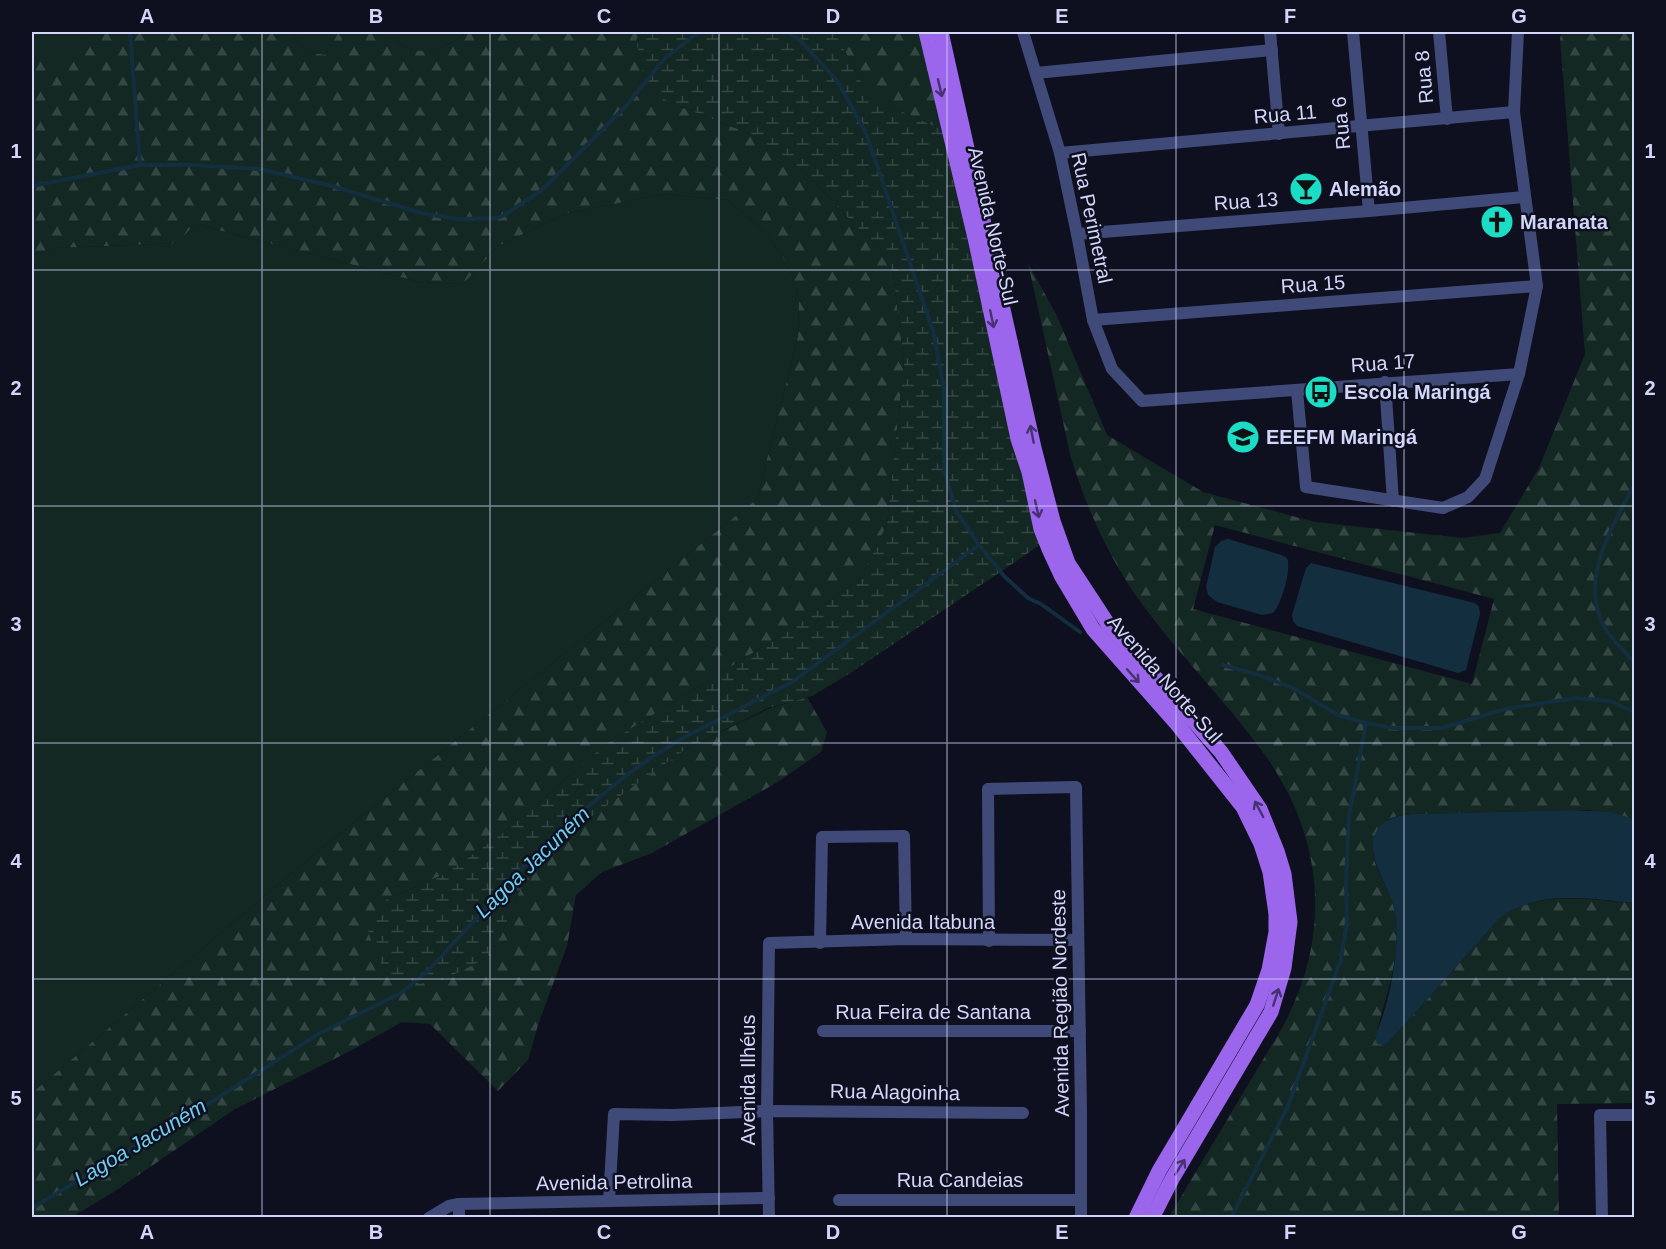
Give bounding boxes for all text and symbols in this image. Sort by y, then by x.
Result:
text: A [140,5,154,27]
text: B [369,5,383,27]
text: C [597,5,611,27]
text: D [826,5,840,27]
text: E [1055,5,1069,27]
text: F [1284,5,1296,27]
text: G [1511,5,1527,27]
street label: Rua 8 [1411,49,1437,105]
one-way arrow [934,79,946,98]
street label: Rua 6 [1328,95,1354,151]
street label: Rua 11 [1253,100,1317,128]
text: 1 [10,140,22,162]
text: 1 [1644,140,1656,162]
street label: Avenida Norte-Sul [964,145,1022,307]
street label: Rua Perimetral [1067,150,1117,286]
bar icon: Alemão [1288,171,1324,207]
place label: Alemão [1329,178,1401,200]
street label: Rua 13 [1213,188,1279,214]
church icon: Maranata [1479,204,1515,240]
place label: Maranata [1520,211,1609,233]
street label: Rua 15 [1280,271,1346,297]
one-way arrow [987,310,999,329]
street label: Rua 17 [1350,350,1416,376]
bus stop icon: Escola Maringá [1303,374,1339,410]
text: 2 [10,377,22,399]
text: 2 [1644,377,1656,399]
place label: Escola Maringá [1344,381,1492,403]
school or university icon: EEEFM Maringá [1225,419,1261,455]
one-way arrow [1026,424,1037,444]
place label: EEEFM Maringá [1266,426,1418,448]
one-way arrow [1032,499,1043,518]
street label: Avenida Norte-Sul [1104,611,1226,747]
text: 3 [10,613,22,635]
text: 3 [1644,613,1656,635]
one-way arrow [1126,668,1140,683]
one-way arrow [1253,801,1265,818]
water label: Lagoa Jacuném [470,802,594,922]
text: 4 [10,850,22,872]
text: 4 [1644,850,1656,872]
street label: Avenida Região Nordeste [1047,889,1073,1117]
street label: Avenida Itabuna [851,911,996,933]
one-way arrow [1271,988,1282,1007]
street label: Rua Feira de Santana [835,1001,1032,1023]
street label: Avenida Ilhéus [737,1015,759,1145]
street label: Rua Alagoinha [830,1080,961,1104]
text: 5 [10,1087,22,1109]
text: 5 [1644,1087,1656,1109]
water label: Lagoa Jacuném [70,1094,210,1190]
one-way arrow [1174,1159,1186,1175]
street label: Rua Candeias [897,1169,1023,1191]
street label: Avenida Petrolina [536,1170,693,1194]
text: A [140,1221,154,1243]
text: B [369,1221,383,1243]
text: C [597,1221,611,1243]
text: D [826,1221,840,1243]
text: E [1055,1221,1069,1243]
text: F [1284,1221,1296,1243]
text: G [1511,1221,1527,1243]

